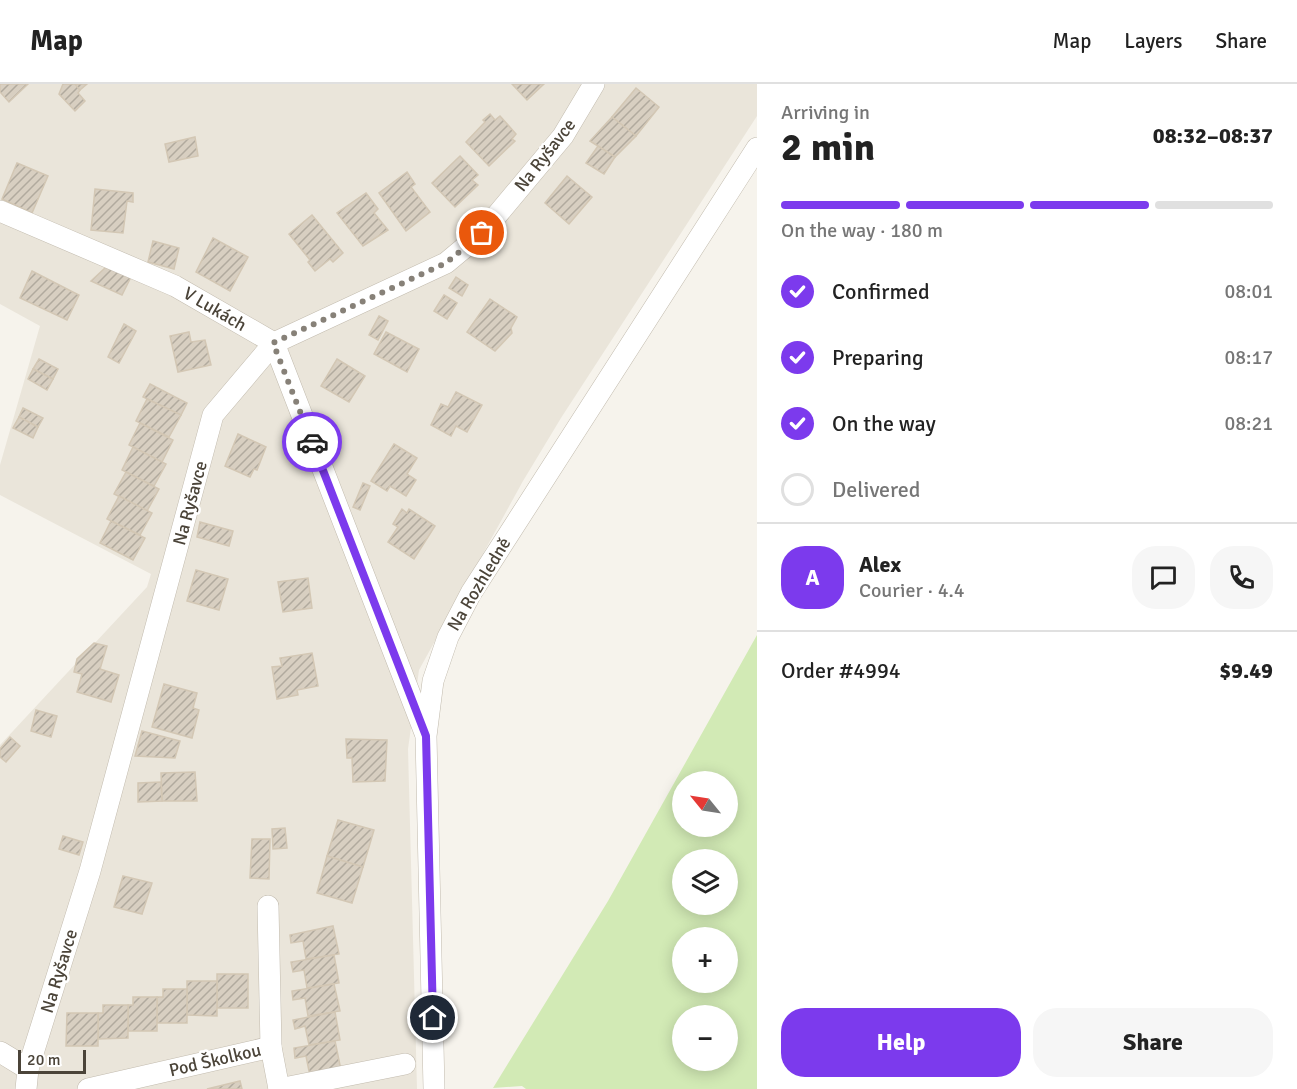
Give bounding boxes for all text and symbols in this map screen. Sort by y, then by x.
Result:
text: Map [30,24,83,58]
text: Map [1053,28,1091,54]
text: Layers [1124,28,1182,54]
text: Share [1215,28,1267,54]
text: Arriving in [781,100,870,125]
street label: Na Ryšavce [510,114,580,196]
text: 08:32–08:37 [1153,122,1273,149]
text: 2 min [781,123,875,171]
pin [456,207,507,258]
icon: bag [465,216,498,249]
text: On the way · 180 m [781,218,943,243]
icon: check [781,275,814,308]
text: Confirmed [832,278,930,305]
text: 08:01 [1224,279,1273,304]
street label: V Lukách [179,282,251,336]
icon: check [781,341,814,374]
text: Preparing [832,344,924,371]
text: 08:17 [1224,345,1273,370]
icon: check [781,407,814,440]
text: On the way [832,410,936,437]
text: 08:21 [1224,411,1273,436]
courier [282,412,342,472]
icon: car [296,426,329,459]
street label: Na Ryšavce [168,458,212,548]
text: Delivered [832,476,920,503]
street label: Na Rozhledně [442,533,516,635]
button: chat [1132,546,1195,609]
button: phone [1210,546,1273,609]
text: Alex [859,551,901,578]
text: A [805,564,820,591]
text: Courier · 4.4 [859,578,965,603]
text: Order #4994 [781,657,901,684]
text: $9.49 [1219,657,1273,684]
north arrow [672,771,738,837]
map controls [672,771,738,1071]
button: layers [672,849,738,915]
street label: Na Ryšavce [36,926,82,1016]
button: + [672,927,738,993]
pin [407,992,458,1043]
icon: home [416,1001,449,1034]
button: − [672,1005,738,1071]
button: Help [781,1008,1021,1077]
button: Share [1033,1008,1273,1077]
street label: Pod Školkou [167,1039,263,1081]
scale bar [18,1047,86,1074]
text: 20 m [27,1050,61,1070]

